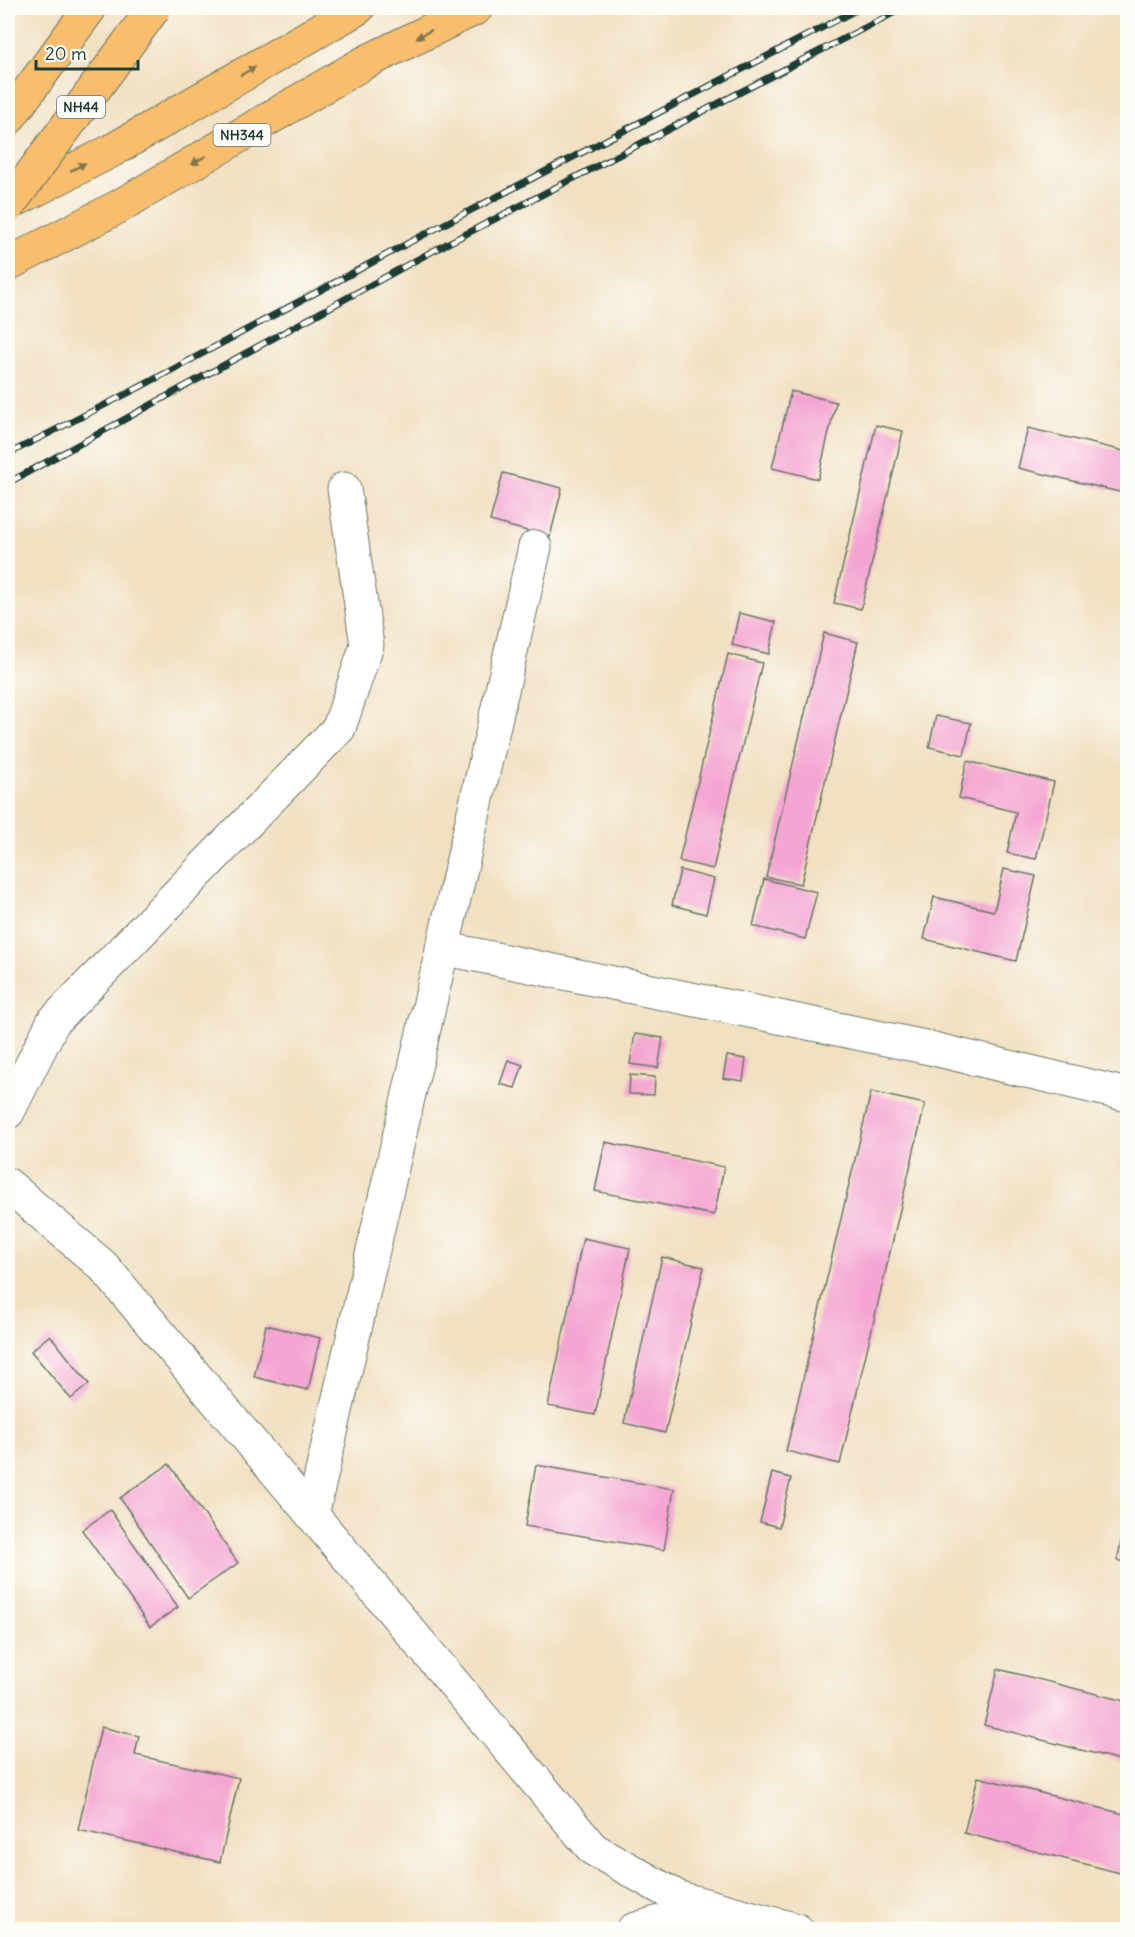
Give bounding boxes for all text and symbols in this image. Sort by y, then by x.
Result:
one-way arrow [415,29,432,38]
scale bar [36,33,138,71]
text: 20 m [45,42,87,65]
one-way arrow [240,66,256,77]
road number: NH44 [57,96,105,118]
road number: NH344 [214,124,270,146]
one-way arrow [191,155,207,166]
one-way arrow [70,163,87,172]

